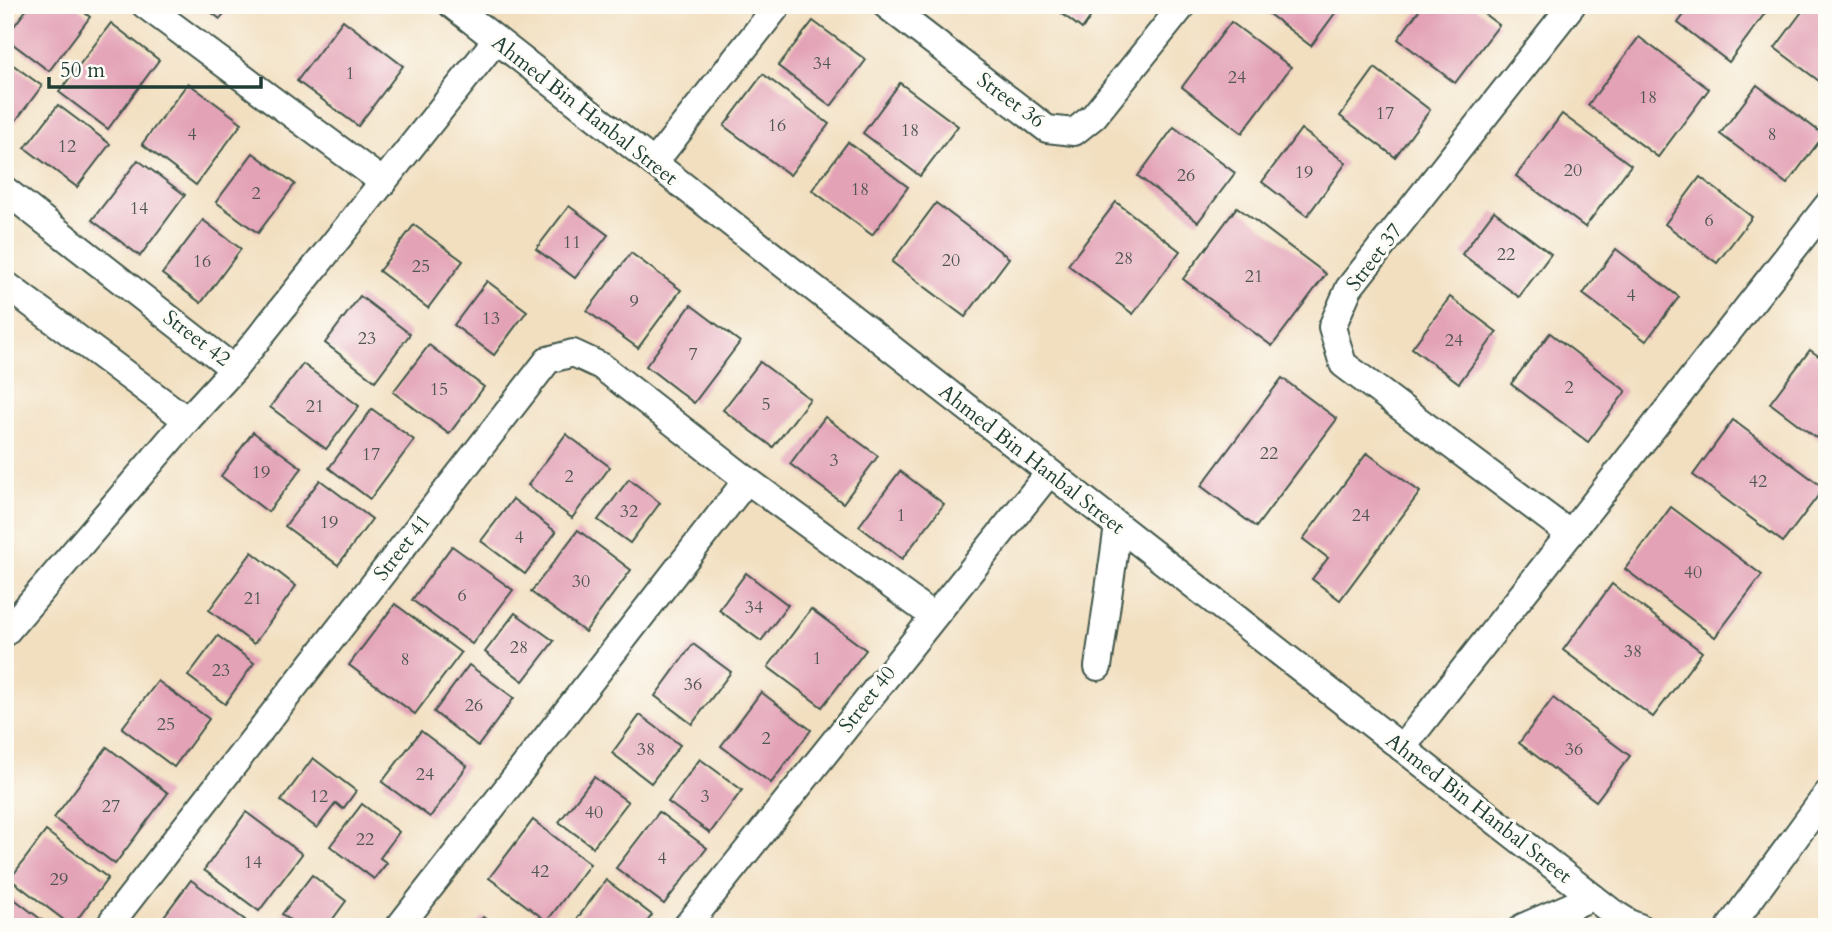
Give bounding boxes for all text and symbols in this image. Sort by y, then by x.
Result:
street label: Ahmed Bin Hanbal Street [486,29,684,192]
scale bar [49,46,261,90]
house number: 34 [813,51,831,76]
text: 50 m [60,56,105,85]
house number: 1 [345,61,355,86]
house number: 24 [1228,65,1246,90]
street label: Street 36 [971,66,1051,135]
house number: 18 [1639,85,1657,110]
house number: 17 [1376,101,1394,126]
house number: 16 [768,113,786,138]
house number: 18 [901,118,919,143]
house number: 4 [187,122,197,147]
house number: 8 [1767,122,1777,147]
house number: 12 [58,134,76,159]
house number: 20 [1564,158,1582,183]
house number: 19 [1295,160,1313,185]
house number: 26 [1177,163,1195,188]
house number: 18 [851,177,869,202]
house number: 2 [251,181,261,206]
house number: 14 [130,196,148,221]
house number: 6 [1704,208,1714,233]
street label: Street 37 [1339,217,1409,297]
house number: 11 [563,230,581,255]
house number: 22 [1497,242,1515,267]
house number: 28 [1115,246,1133,271]
house number: 20 [942,248,960,273]
house number: 16 [193,249,211,274]
house number: 25 [412,254,430,279]
house number: 21 [1245,264,1263,289]
house number: 4 [1626,283,1636,308]
house number: 9 [629,289,639,314]
street label: Street 42 [157,303,237,373]
house number: 13 [482,306,500,331]
house number: 23 [358,326,376,351]
house number: 24 [1445,328,1463,353]
house number: 7 [688,342,698,367]
house number: 2 [1564,375,1574,400]
house number: 15 [430,377,448,402]
street label: Ahmed Bin Hanbal Street [933,378,1131,541]
house number: 5 [761,392,771,417]
house number: 21 [306,394,324,419]
house number: 22 [1260,441,1278,466]
house number: 17 [362,442,380,467]
house number: 3 [829,448,839,473]
house number: 19 [252,460,270,485]
house number: 2 [564,464,574,489]
house number: 42 [1749,469,1767,494]
house number: 32 [620,499,638,524]
house number: 1 [896,503,906,528]
house number: 24 [1352,503,1370,528]
street label: Street 41 [367,508,438,587]
house number: 19 [320,510,338,535]
house number: 4 [514,525,524,550]
house number: 40 [1684,560,1702,585]
house number: 30 [572,569,590,594]
house number: 6 [457,583,467,608]
house number: 21 [244,586,262,611]
house number: 34 [745,595,763,620]
house number: 28 [510,635,528,660]
house number: 38 [1624,639,1642,664]
house number: 1 [812,646,822,671]
house number: 8 [400,647,410,672]
house number: 23 [212,658,230,683]
street label: Street 40 [832,660,903,739]
house number: 36 [684,672,702,697]
house number: 26 [465,693,483,718]
house number: 25 [157,712,175,737]
house number: 2 [761,726,771,751]
street label: Ahmed Bin Hanbal Street [1380,727,1578,890]
house number: 38 [637,737,655,762]
house number: 36 [1565,737,1583,762]
house number: 24 [416,762,434,787]
house number: 12 [310,784,328,809]
house number: 3 [700,784,710,809]
house number: 27 [102,794,120,819]
house number: 40 [585,800,603,825]
house number: 22 [356,827,374,852]
house number: 4 [657,846,667,871]
house number: 14 [244,850,262,875]
house number: 42 [531,859,549,884]
house number: 29 [50,867,68,892]

